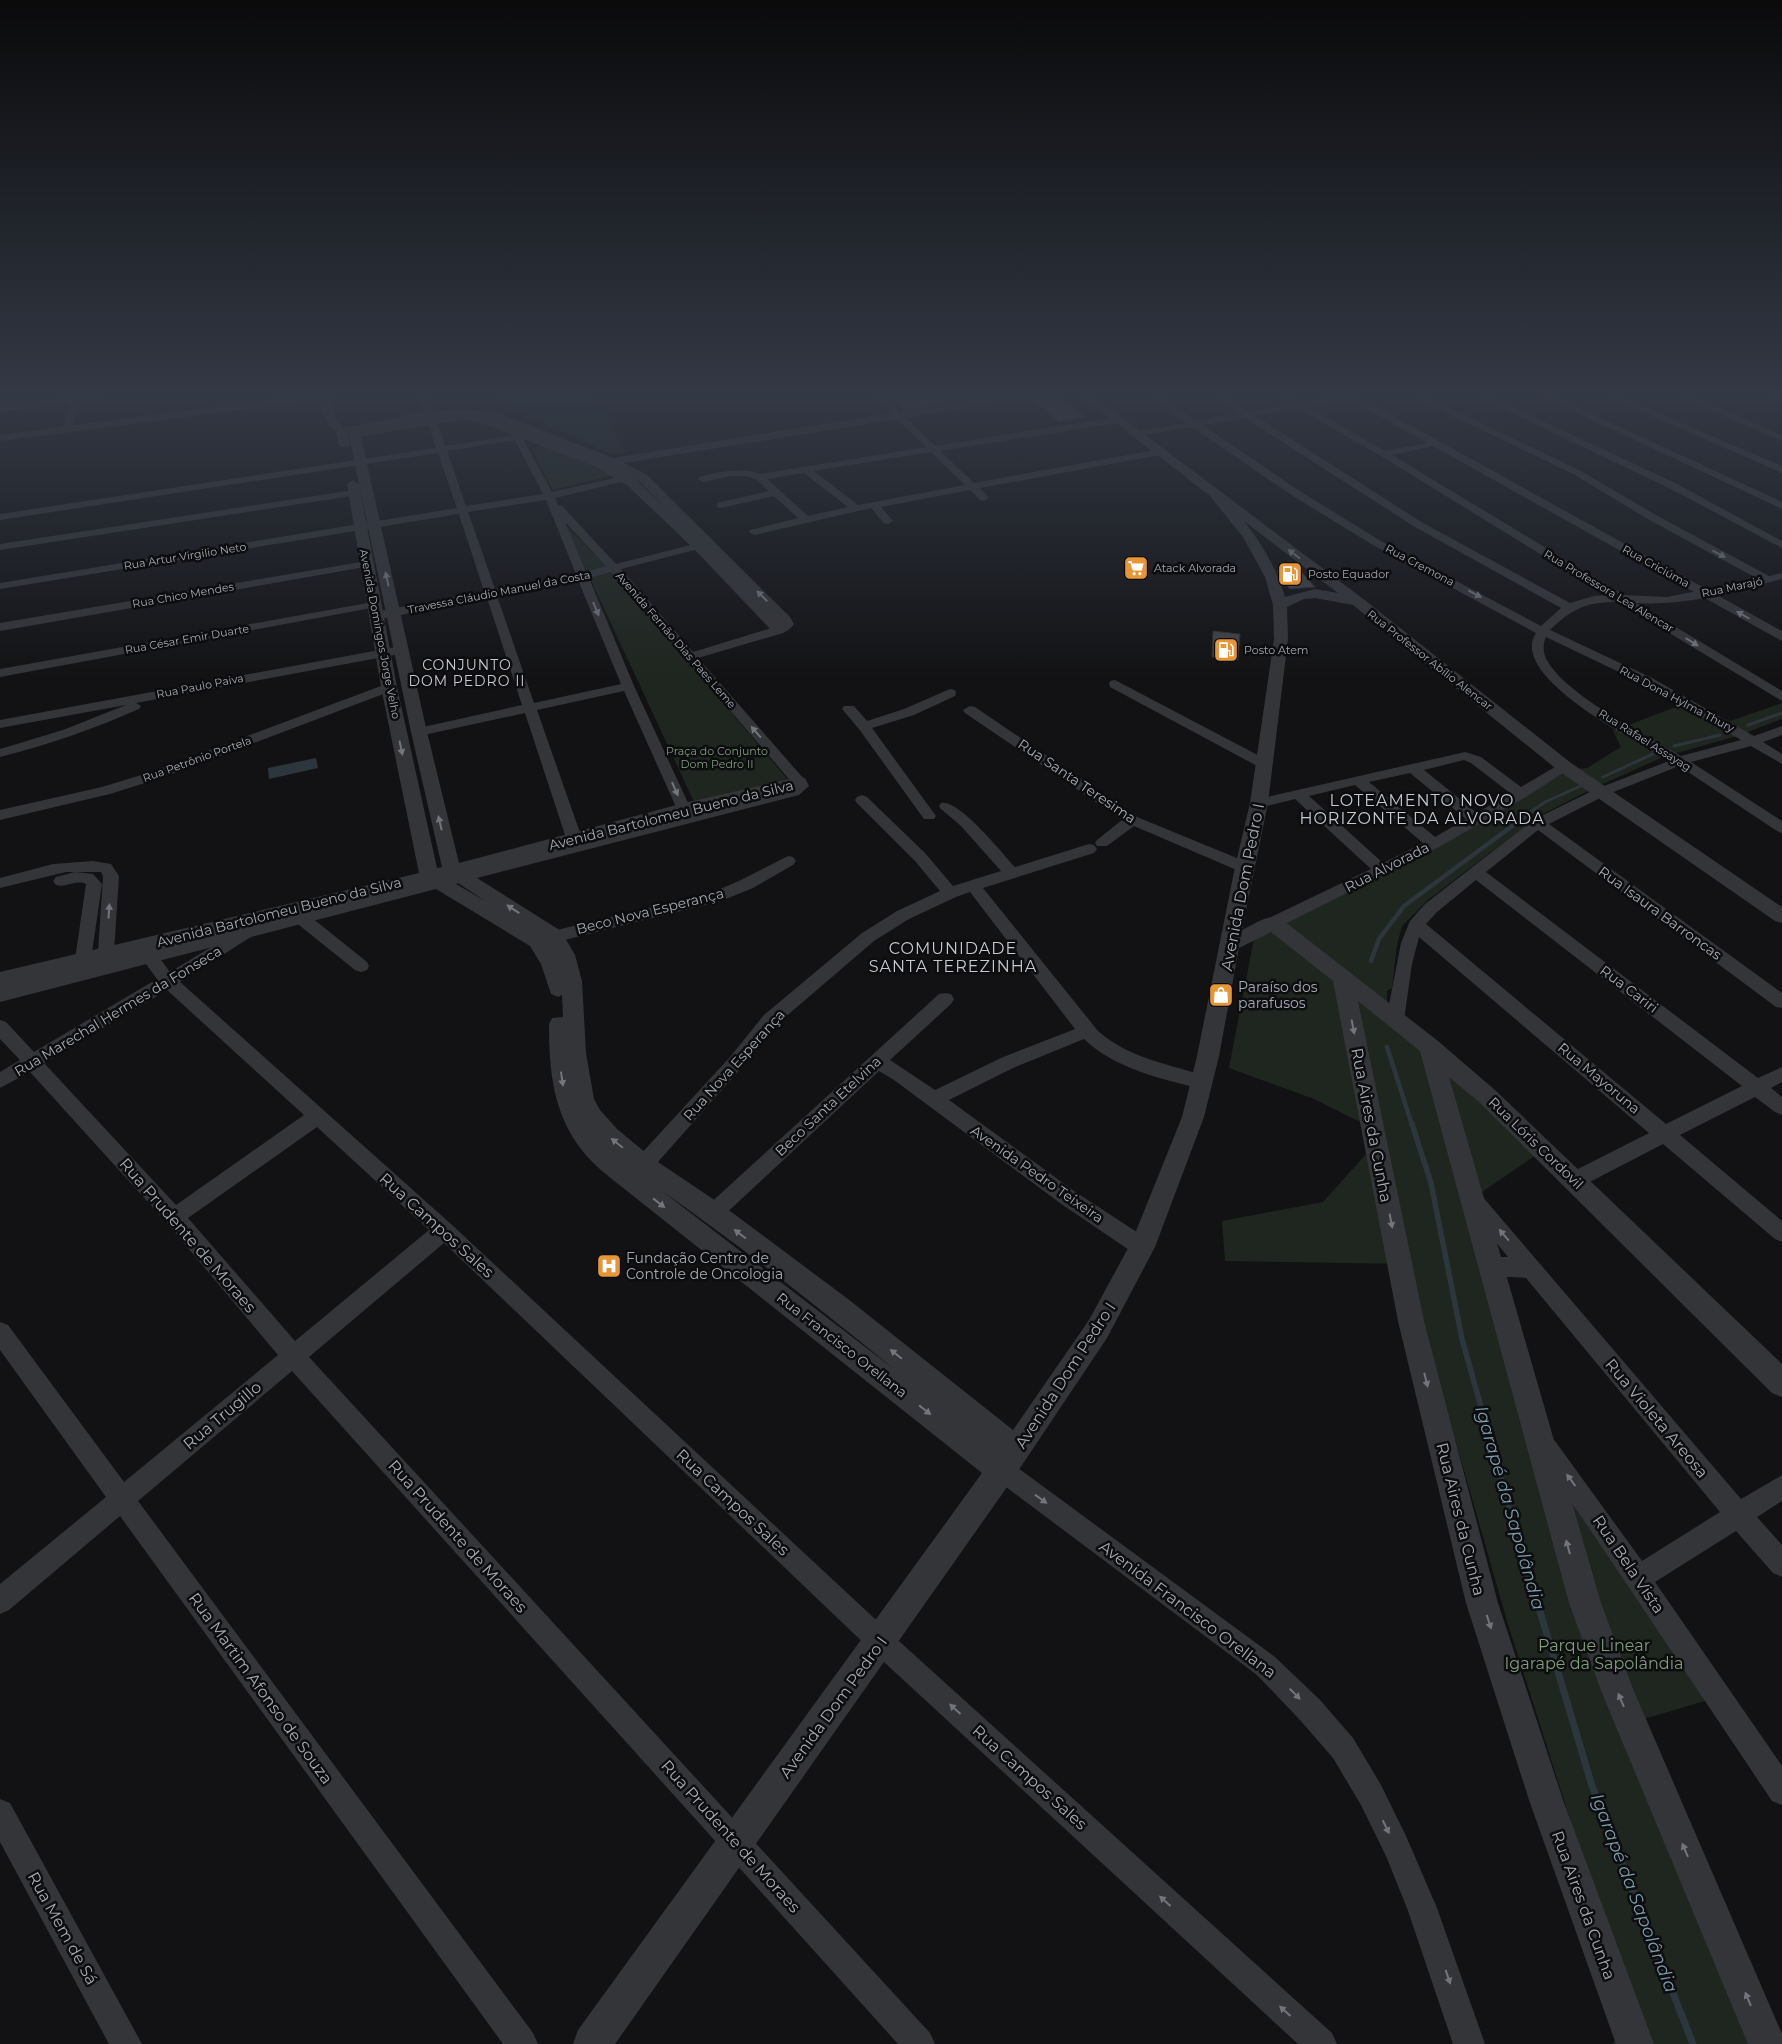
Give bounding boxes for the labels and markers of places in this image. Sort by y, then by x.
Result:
supermarket icon: Atack Alvorada [1123,555,1149,581]
place label: Atack Alvorada [1154,561,1236,575]
fuel station icon: Posto Equador [1277,561,1303,587]
place label: Posto Equador [1308,567,1389,581]
fuel station icon: Posto Atem [1213,637,1239,663]
place label: Posto Atem [1244,643,1308,657]
place label: Paraíso dos parafusos [1238,978,1318,1012]
shop icon: Paraíso dos parafusos [1208,982,1234,1008]
place label: Fundação Centro de Controle de Oncologia [626,1249,783,1283]
hospital icon: Fundação Centro de Controle de Oncologia [596,1253,622,1279]

